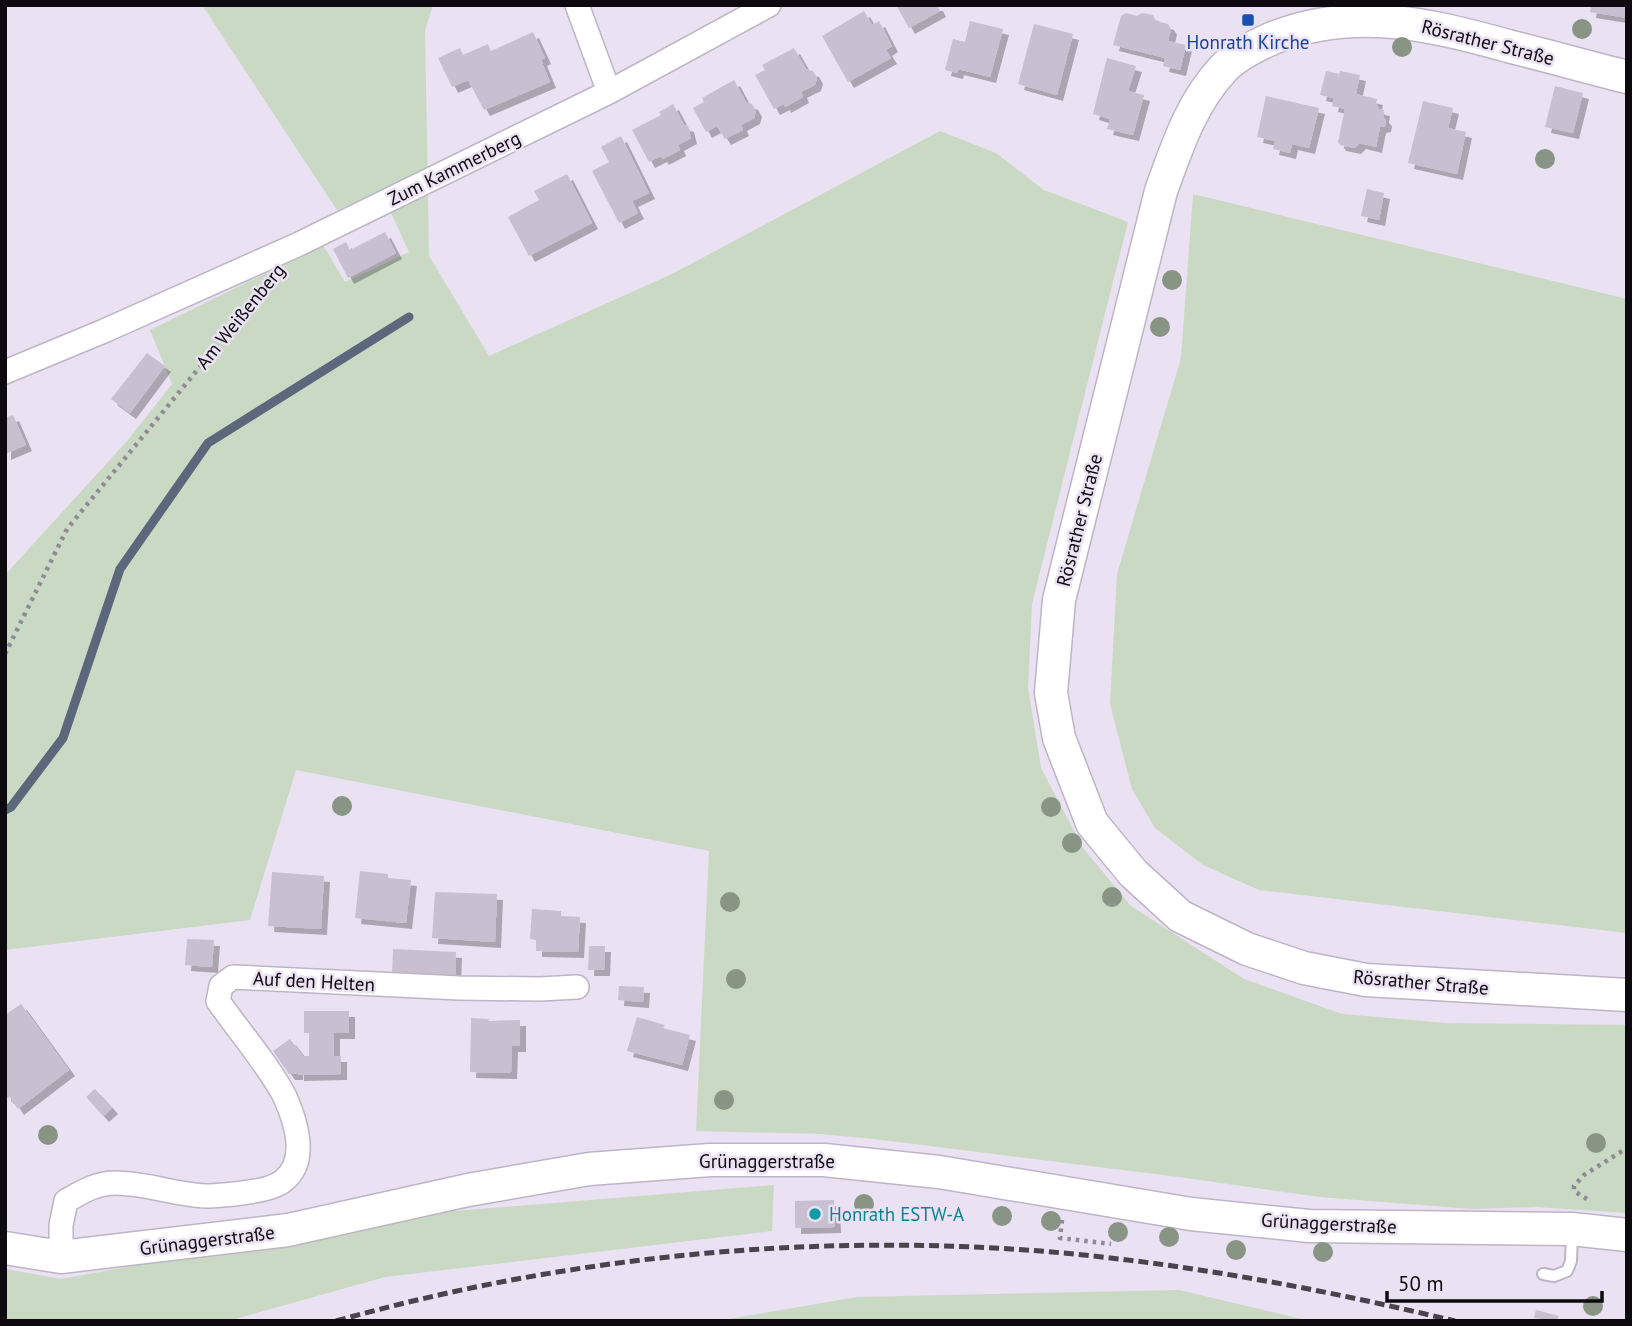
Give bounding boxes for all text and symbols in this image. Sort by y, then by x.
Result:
marker: Honrath Kirche [1240,12,1256,28]
street label: Rösrather Straße [1419,14,1557,70]
place label: Honrath Kirche [1187,30,1309,54]
street label: Zum Kammerberg [384,125,524,211]
street label: Am Weißenberg [190,258,290,374]
street label: Rösrather Straße [1051,451,1107,589]
street label: Rösrather Straße [1352,964,1490,1000]
street label: Auf den Helten [252,966,376,996]
street label: Grünaggerstraße [699,1149,835,1173]
place label: Honrath ESTW-A [829,1202,964,1226]
marker: Honrath ESTW-A [807,1206,823,1222]
street label: Grünaggerstraße [1261,1207,1397,1239]
street label: Grünaggerstraße [138,1220,276,1260]
scale bar [1387,1260,1602,1304]
text: 50 m [1398,1270,1444,1297]

